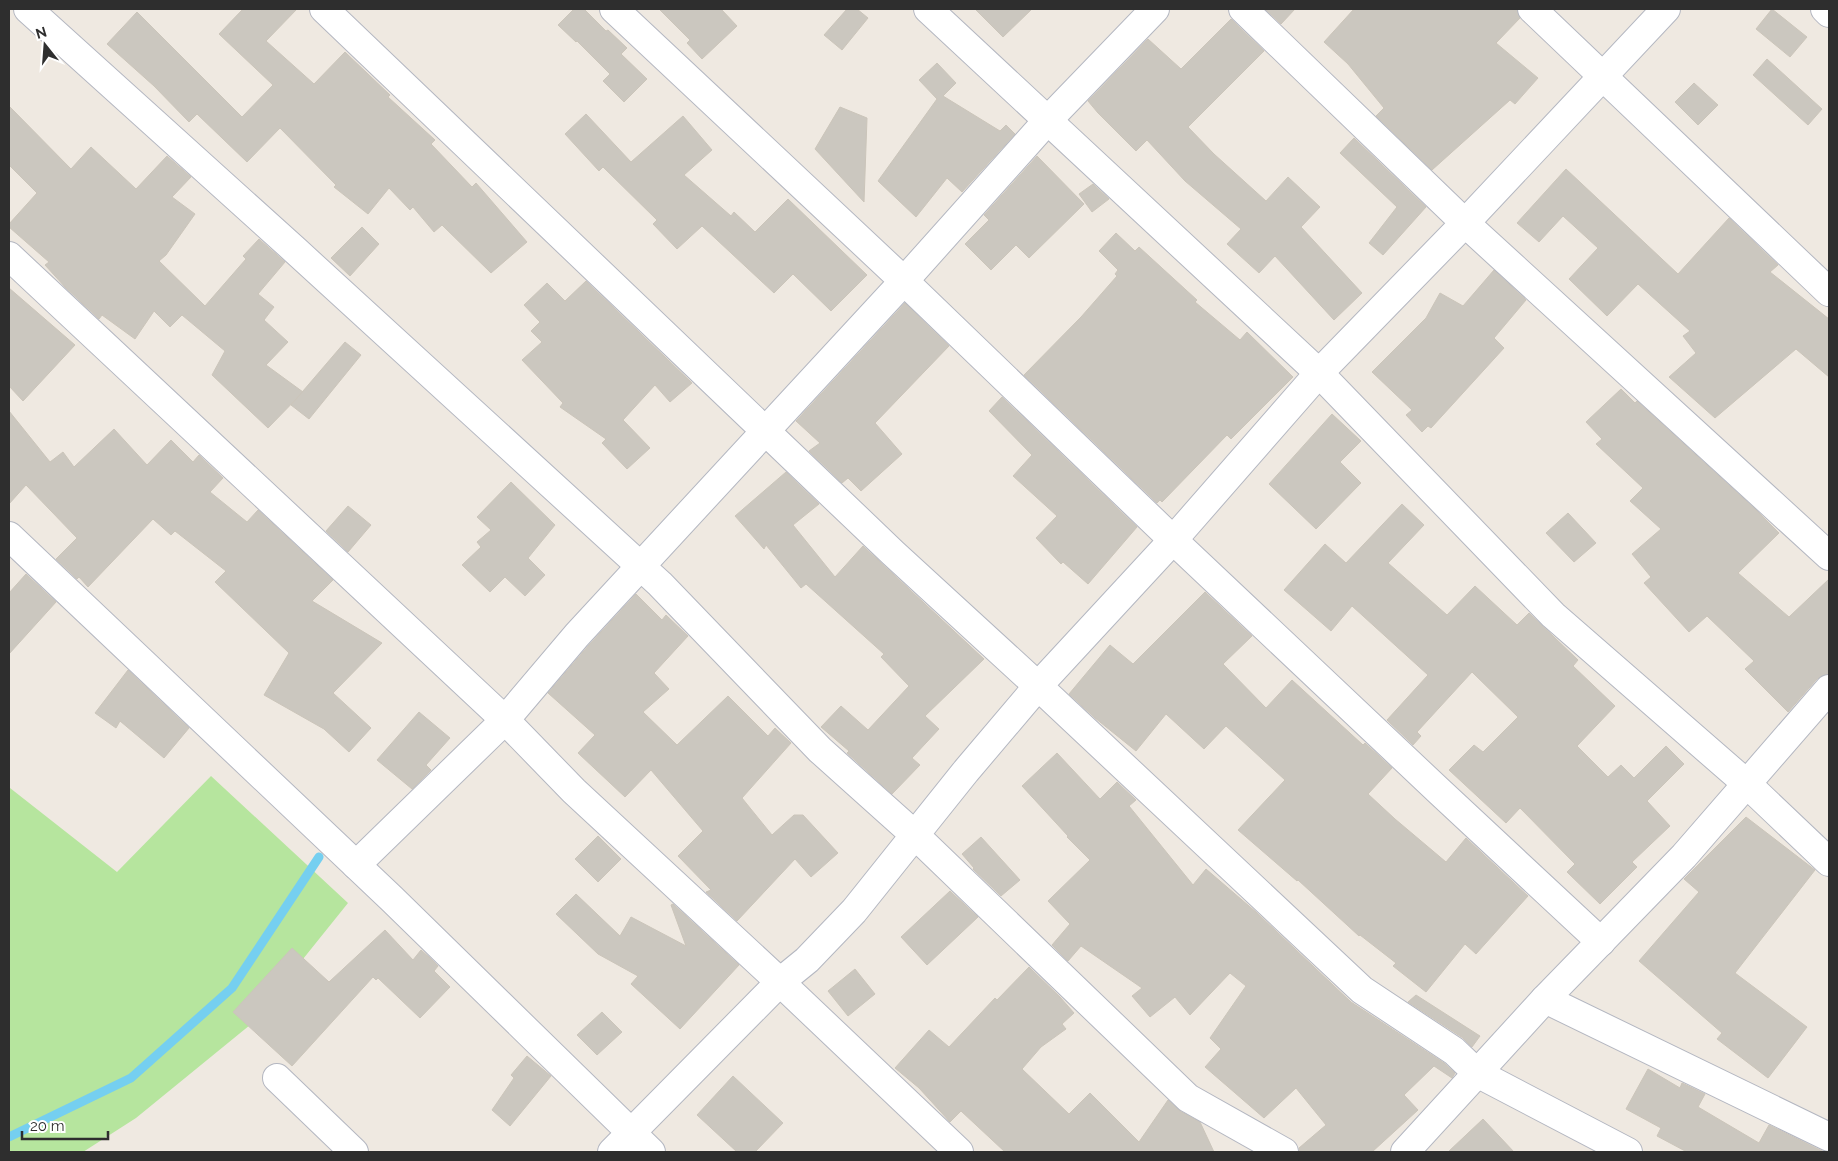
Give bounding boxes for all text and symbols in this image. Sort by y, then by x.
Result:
north arrow [20,20,70,70]
text: N [34,23,49,42]
scale bar [22,1108,109,1140]
text: 20 m [30,1117,65,1135]

